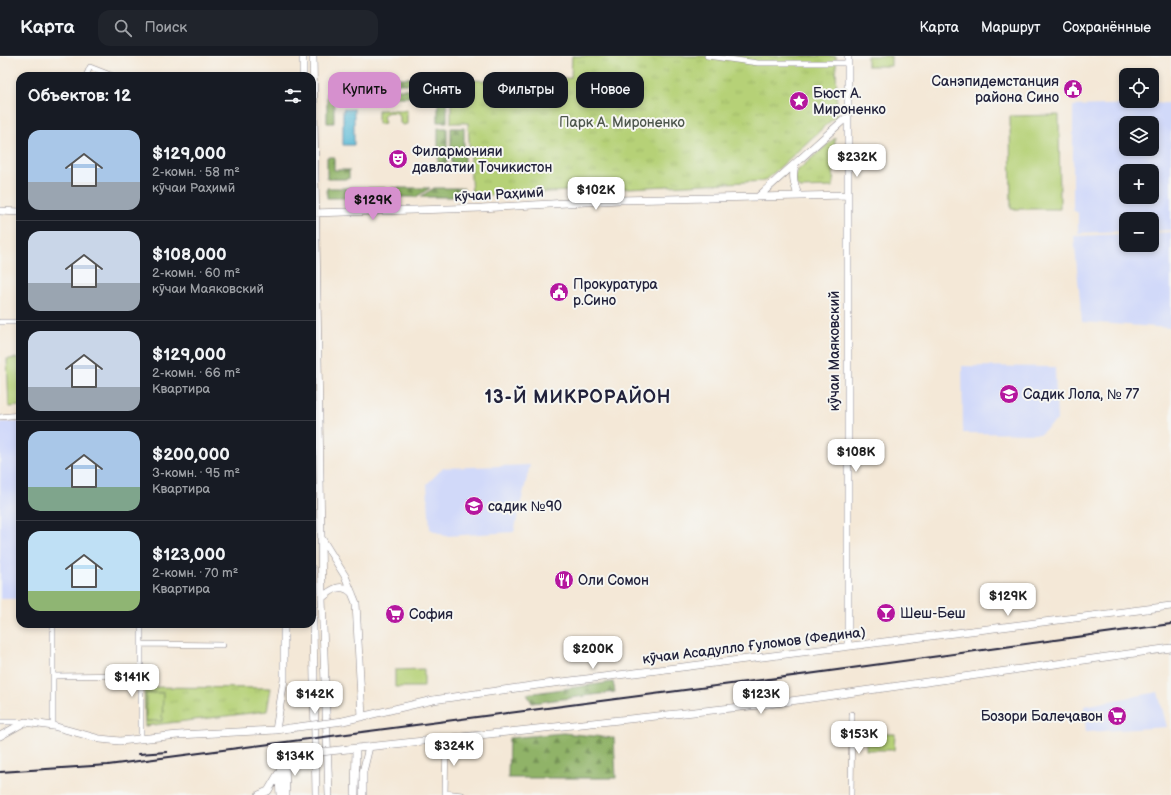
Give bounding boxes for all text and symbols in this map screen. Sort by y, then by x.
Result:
search box [98,10,378,46]
text: Карта [20,16,74,39]
icon: search [112,17,134,39]
text: Поиск [144,18,187,37]
text: Карта [920,19,959,36]
text: Маршрут [981,19,1041,36]
text: Сохранённые [1063,19,1151,36]
map controls [1119,68,1159,252]
button: locate [1119,68,1159,108]
chip: Купить [328,72,401,108]
chip: Снять [409,72,475,108]
chip: Фильтры [483,72,568,108]
chip: Новое [576,72,644,108]
place label: Санэпидемстанция района Сино [932,73,1059,106]
public building icon: Санэпидемстанция района Сино [1062,78,1084,100]
icon: filters [282,85,304,107]
place label: Бюст А. Мироненко [813,85,886,118]
text: Объектов: 12 [28,86,131,106]
place icon: Бюст А. Мироненко [788,90,810,112]
park label: Парк А. Мироненко [559,114,685,131]
button: layers [1119,116,1159,156]
place label: Филармонияи давлатии Точикистон [412,143,552,176]
text: $129,000 [152,144,226,164]
pin: $232K [829,144,885,178]
icon: home [60,146,108,194]
theatre icon: Филармонияи давлатии Точикистон [387,148,409,170]
text: $232K [837,149,877,165]
text: 2-комн. · 58 m² [152,164,240,180]
button: + [1119,164,1159,204]
pin: $102K [568,177,624,211]
text: кӯчаи Раҳимӣ [152,180,235,196]
text: $102K [577,182,615,198]
street label: кӯчаи Раҳимӣ [454,184,544,205]
pin: $129K [345,187,401,221]
text: $129K [354,192,392,208]
button: − [1119,212,1159,252]
text: $108,000 [152,245,227,265]
icon: home [60,247,108,295]
text: 2-комн. · 60 m² [152,265,240,281]
place label: Прокуратура р.Сино [573,276,659,309]
text: кӯчаи Маяковский [152,281,264,297]
public building icon: Прокуратура р.Сино [548,281,570,303]
street label: кӯчаи Маяковский [826,291,843,411]
text: $129,000 [152,345,226,365]
icon: home [60,347,108,395]
text: 2-комн. · 66 m² [152,365,241,381]
text: Квартира [152,381,210,397]
school or university icon: Садик Лола, № 77 [998,383,1020,405]
district label: 13-Й МИКРОРАЙОН [484,385,672,408]
place label: Садик Лола, № 77 [1023,386,1139,403]
pin: $108K [828,439,884,473]
text: $108K [837,444,875,460]
text: $200,000 [152,445,230,465]
icon: home [60,447,108,495]
text: 3-комн. · 95 m² [152,465,240,481]
text: Квартира [152,481,210,497]
school or university icon: садик №90 [463,495,485,517]
place label: садик №90 [488,498,562,515]
text: $123,000 [152,545,226,565]
icon: home [60,547,108,595]
text: 2-комн. · 70 m² [152,565,238,581]
restaurant icon: Оли Сомон [553,569,575,591]
place label: Оли Сомон [578,572,649,589]
text: Квартира [152,581,210,597]
pin: $129K [980,583,1036,617]
text: $129K [989,588,1027,604]
bar icon: Шеш-Беш [875,602,897,624]
supermarket icon: София [384,603,406,625]
place label: Шеш-Беш [900,605,966,622]
place label: София [409,606,453,623]
street label: кӯчаи Асадулло Ғуломов (Федина) [641,623,867,668]
pin: $200K [565,636,621,670]
text: $200K [572,641,614,657]
pin: $141K [104,664,160,698]
text: $141K [114,669,150,685]
pin: $142K [287,681,343,715]
pin: $123K [733,681,789,715]
text: $142K [296,686,334,702]
text: $123K [742,686,780,702]
supermarket icon: Бозори Балеҷавон [1106,705,1128,727]
place label: Бозори Балеҷавон [981,708,1103,725]
pin: $153K [831,721,887,755]
text: $153K [840,726,878,742]
pin: $324K [426,733,482,767]
text: $324K [434,738,474,754]
pin: $134K [267,743,323,777]
text: $134K [276,748,314,764]

